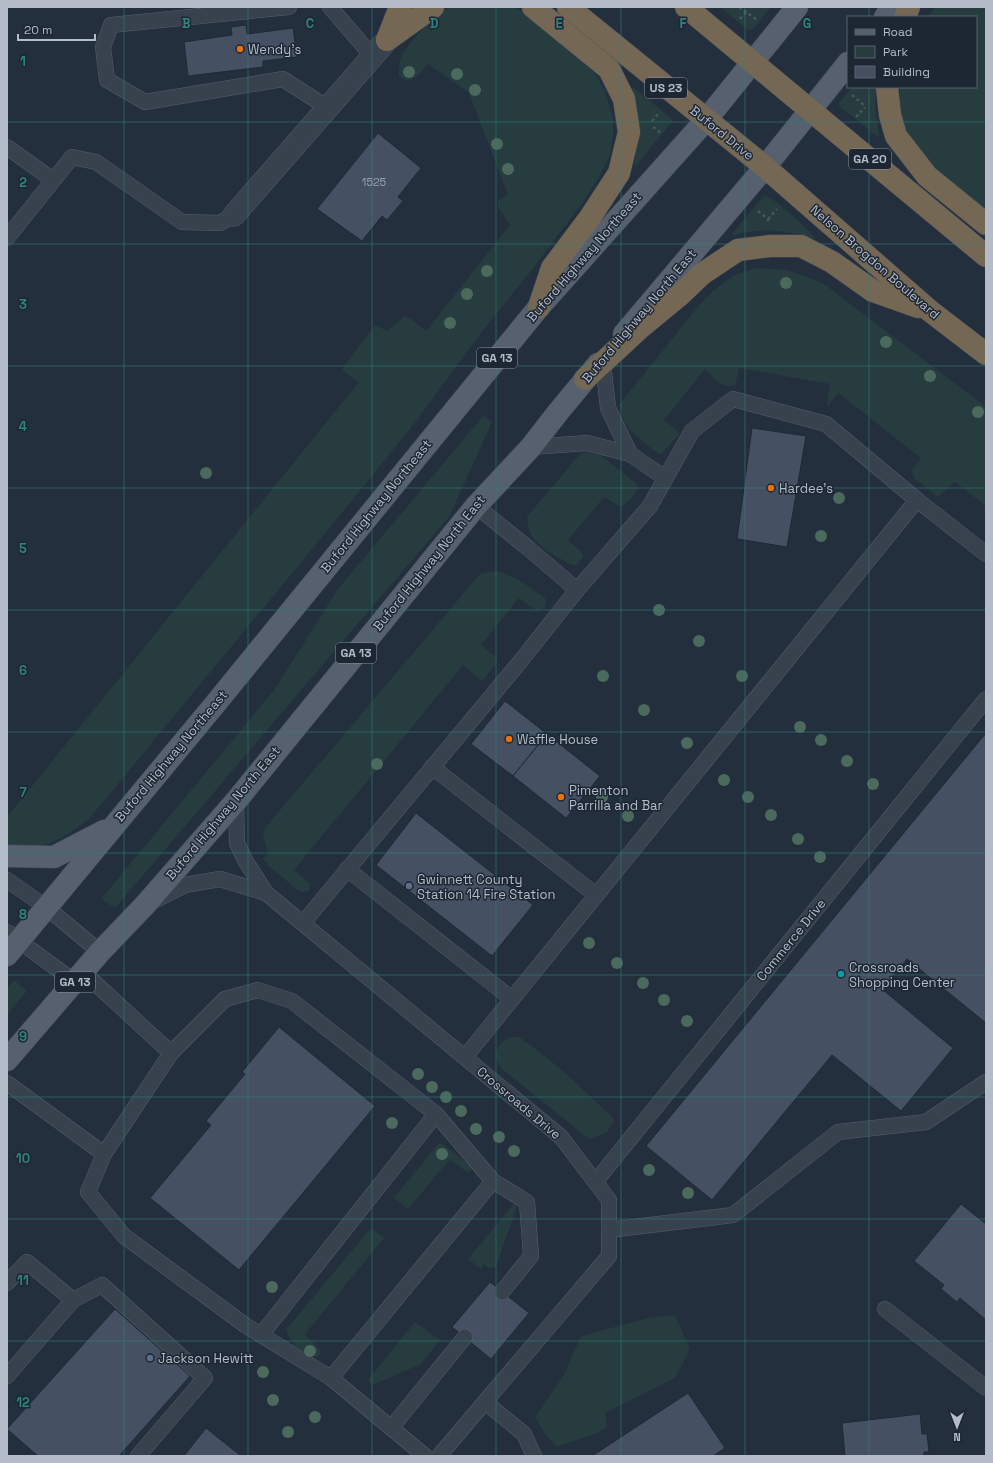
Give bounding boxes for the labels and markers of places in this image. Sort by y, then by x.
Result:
place label: Wendy's [248,41,301,58]
marker: Wendy's [235,44,245,54]
place label: Hardee's [779,480,833,497]
marker: Hardee's [766,483,776,493]
place label: Waffle House [517,731,598,748]
marker: Waffle House [504,734,514,744]
place label: Pimenton Parrilla and Bar [569,782,663,814]
marker: Pimenton Parrilla and Bar [556,792,566,802]
place label: Gwinnett County Station 14 Fire Station [417,871,555,903]
marker: Gwinnett County Station 14 Fire Station [404,881,414,891]
place label: Crossroads Shopping Center [849,959,955,991]
marker: Crossroads Shopping Center [836,969,846,979]
place label: Jackson Hewitt [158,1350,253,1367]
marker: Jackson Hewitt [145,1353,155,1363]

